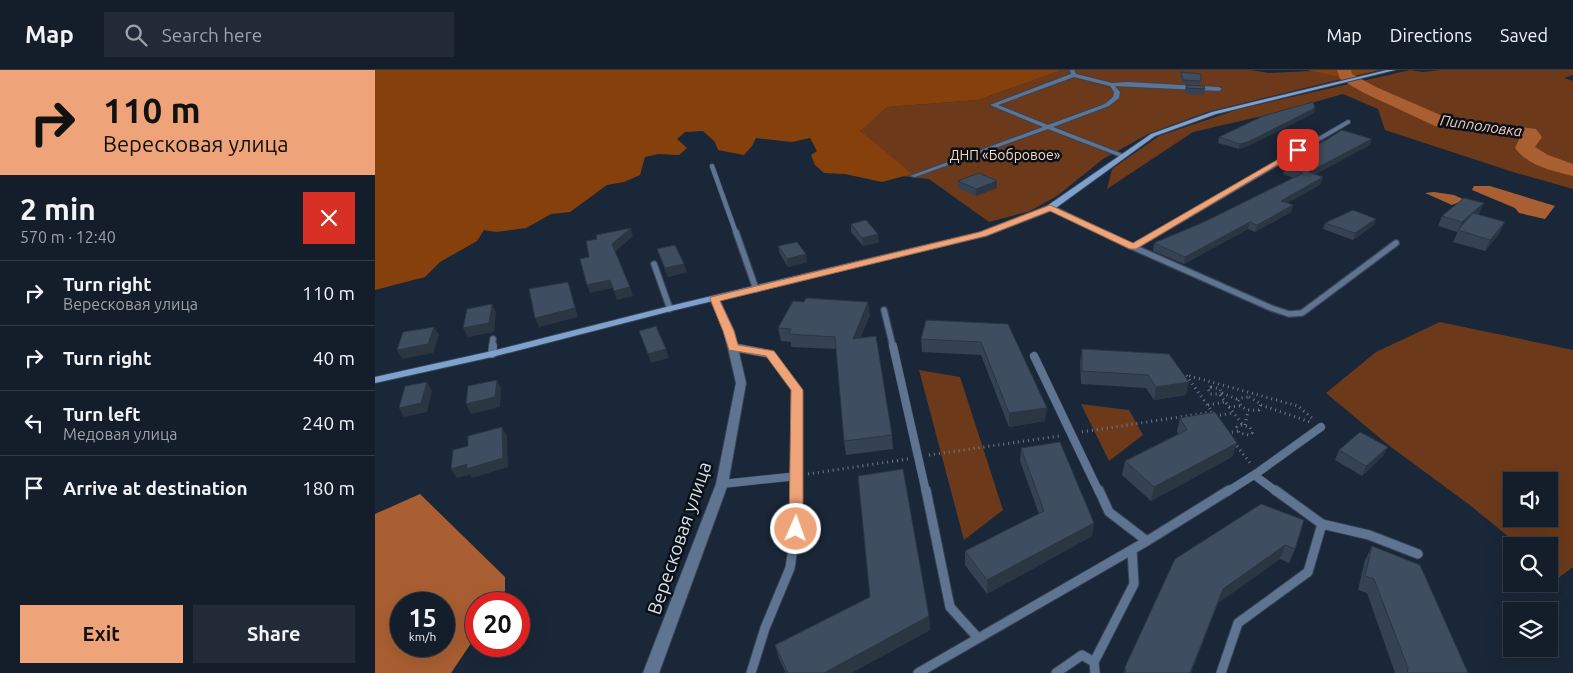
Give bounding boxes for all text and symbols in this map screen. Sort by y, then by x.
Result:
search box [104,12,454,57]
text: Map [25,21,74,48]
icon: search [122,21,150,49]
text: Search here [162,24,262,46]
text: Map [1326,25,1362,45]
text: Directions [1390,25,1472,45]
text: Saved [1500,25,1548,45]
icon: right [20,90,85,155]
text: 110 m [103,90,201,130]
water label: Пипполовка [1439,111,1523,140]
pin [1277,129,1319,171]
text: Вересковая улица [103,131,289,156]
icon: arrive [1284,136,1312,164]
park label: ДНП «Бобровое» [950,147,1061,163]
text: 2 min [20,192,96,226]
button: close [303,192,355,244]
text: 570 m · 12:40 [20,228,116,246]
text: Turn right [63,273,151,295]
icon: right [20,279,48,307]
text: 110 m [302,282,355,304]
text: Вересковая улица [63,295,198,313]
icon: right [20,344,48,372]
text: Turn right [63,347,151,369]
text: 40 m [313,347,355,369]
text: Turn left [63,403,141,425]
icon: left [20,409,48,437]
text: 240 m [302,412,355,434]
text: Медовая улица [63,425,178,443]
street label: Вересковая улица [642,459,716,617]
map controls [1503,472,1558,657]
button: sound [1503,472,1558,527]
icon: arrive [20,474,48,502]
text: Arrive at destination [63,477,248,499]
text: 180 m [302,477,355,499]
position arrow [769,502,821,554]
button: search [1503,537,1558,592]
speed limit sign: 20 [465,592,530,657]
button: layers [1503,602,1558,657]
text: 15 [408,604,437,632]
button: Exit [20,605,183,663]
button: Share [193,605,355,663]
text: km/h [409,630,436,643]

